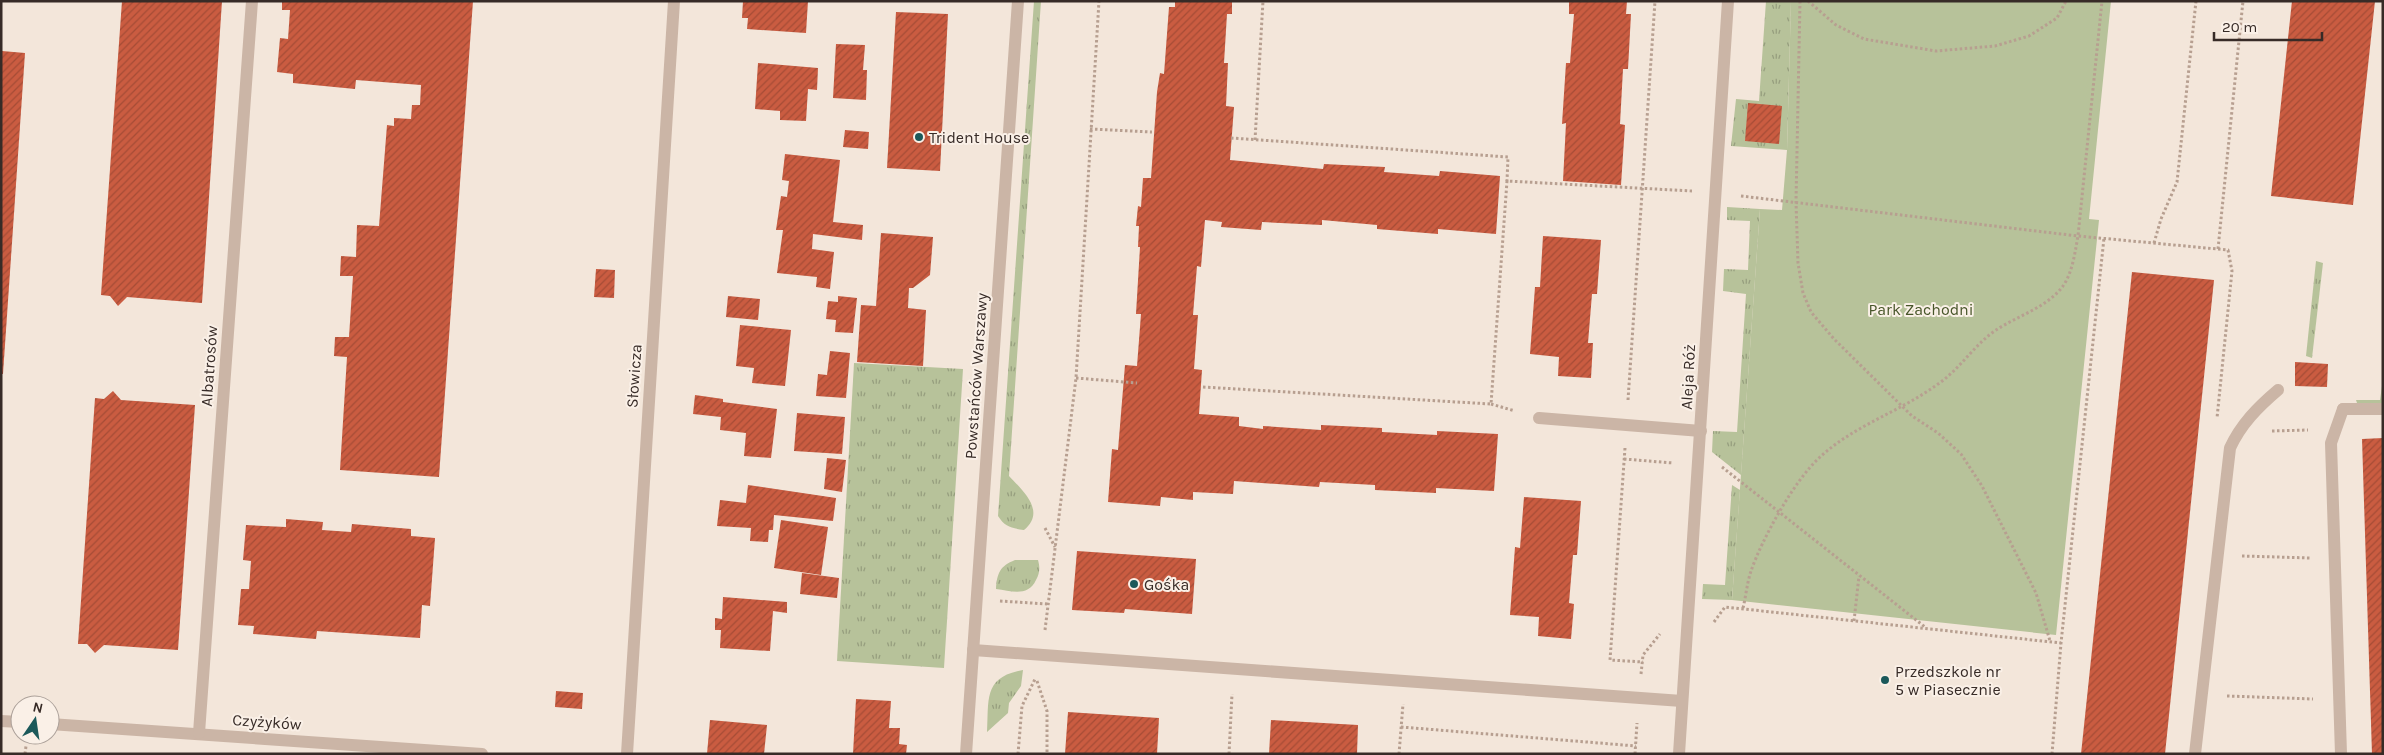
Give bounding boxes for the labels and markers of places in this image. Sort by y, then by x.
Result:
place label: Trident House [929,128,1029,147]
marker: Trident House [913,131,925,143]
place label: Gośka [1144,575,1189,594]
marker: Gośka [1128,578,1140,590]
place label: Przedszkole nr 5 w Piasecznie [1895,662,2001,699]
marker: Przedszkole nr 5 w Piasecznie [1879,674,1891,686]

